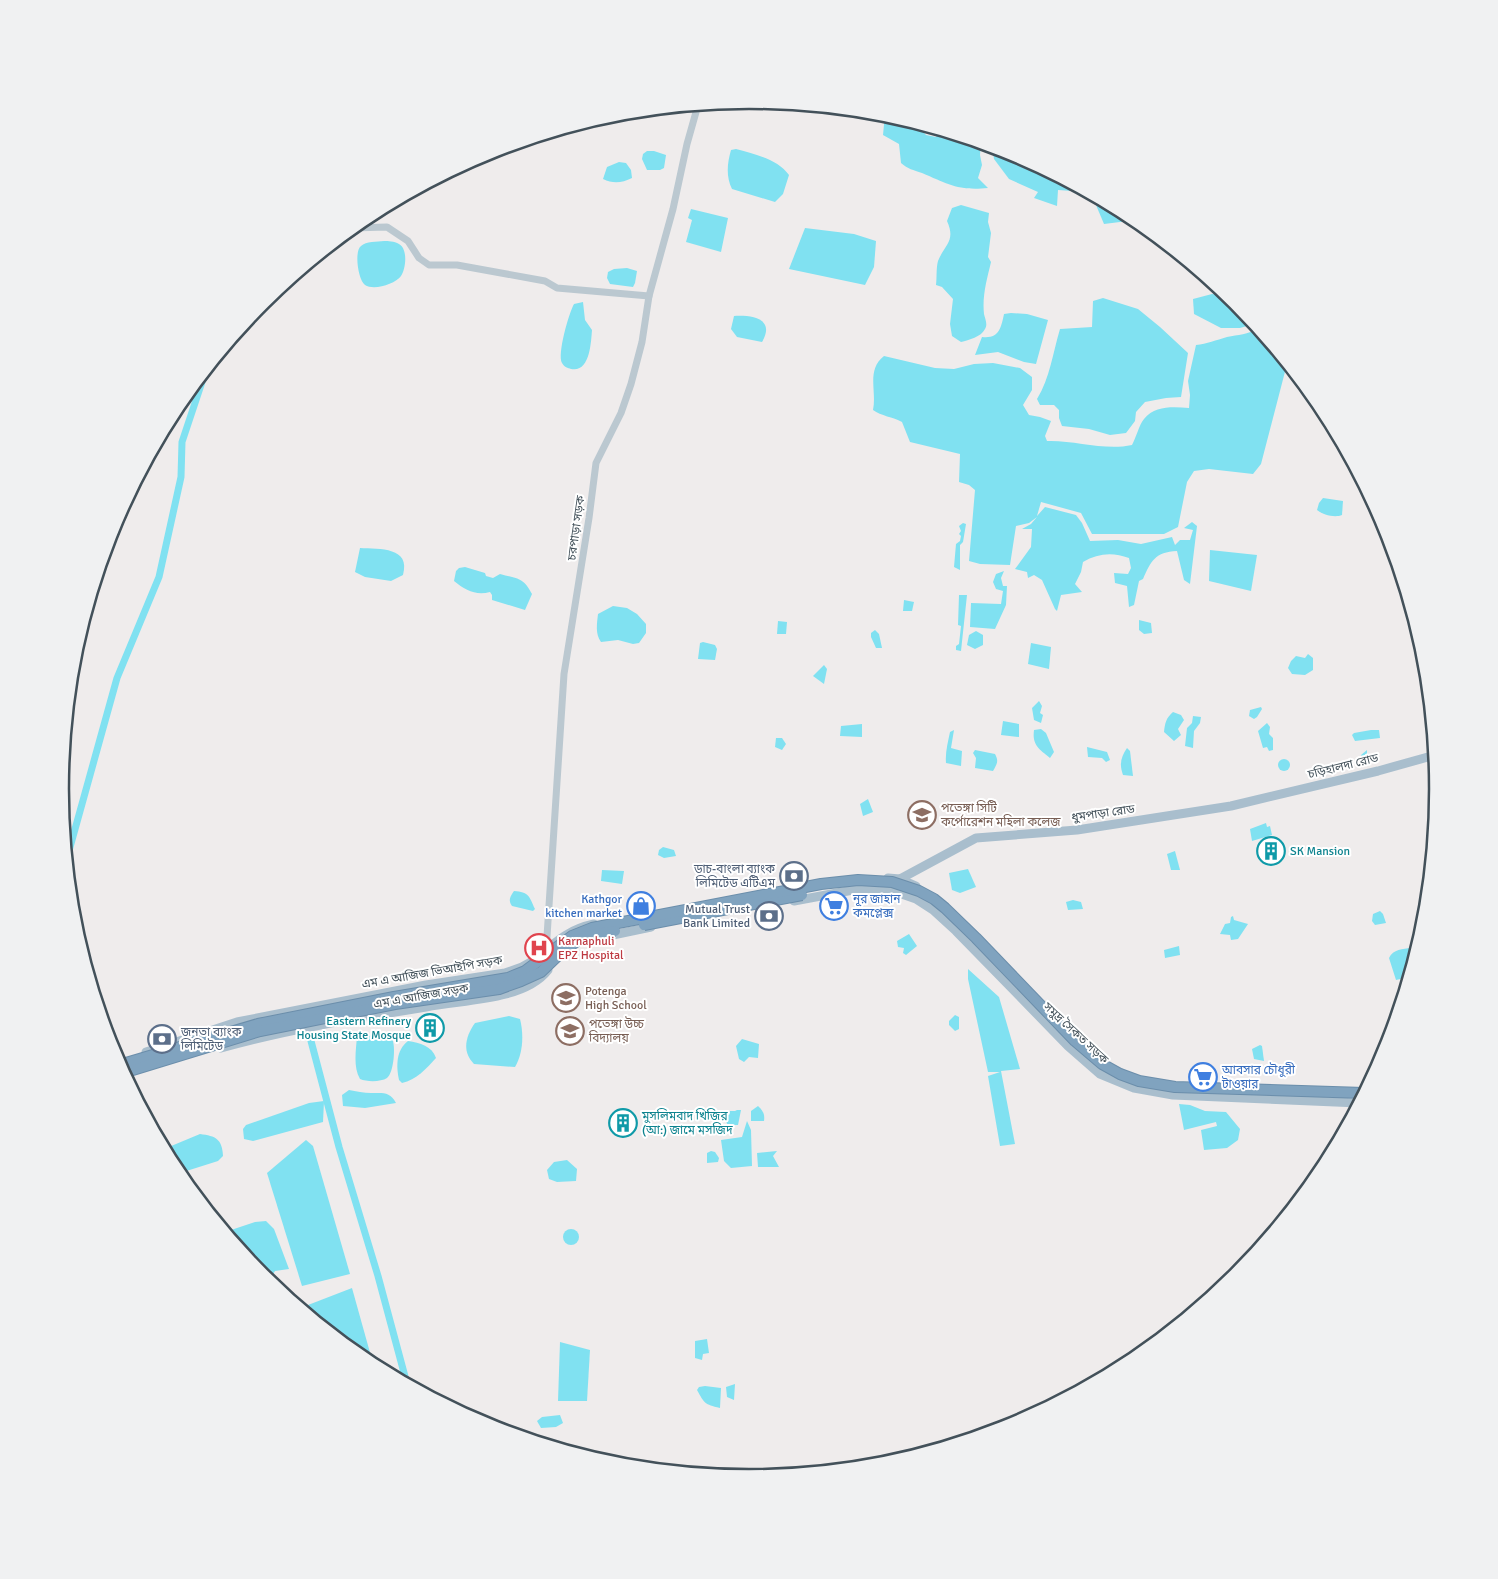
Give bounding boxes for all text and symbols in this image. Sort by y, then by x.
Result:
street label: চরপাড়া সড়ক [564,494,589,563]
street label: চড়িহালদা রোড [1305,749,1380,783]
school or university icon: পতেঙ্গা সিটি কর্পোরেশন মহিলা কলেজ [907,800,937,830]
place label: পতেঙ্গা সিটি কর্পোরেশন মহিলা কলেজ [940,800,1061,830]
street label: ধুমপাড়া রোড [1070,802,1136,825]
building icon: SK Mansion [1256,836,1286,866]
place label: SK Mansion [1290,844,1350,859]
bank icon: ডাচ-বাংলা ব্যাংক লিমিটেড এটিএম [779,861,809,891]
place label: ডাচ-বাংলা ব্যাংক লিমিটেড এটিএম [693,862,776,891]
shop icon: Kathgor kitchen market [626,891,656,921]
supermarket icon: নূর জাহান কমপ্লেক্স [819,891,849,921]
place label: Kathgor kitchen market [545,892,623,921]
place label: নূর জাহান কমপ্লেক্স [852,892,901,921]
bank icon: Mutual Trust Bank Limited [754,901,784,931]
place label: Mutual Trust Bank Limited [683,902,750,931]
hospital icon: Karnaphuli EPZ Hospital [524,933,554,963]
place label: Karnaphuli EPZ Hospital [558,934,624,963]
street label: এম এ আজিজ ভিআইপি সড়ক [360,952,504,992]
street label: এম এ আজিজ সড়ক [372,980,470,1012]
school or university icon: Potenga High School [551,983,581,1013]
place label: Potenga High School [585,984,647,1013]
street label: সমুদ্র সৈকত সড়ক [1039,998,1112,1067]
building icon: Eastern Refinery Housing State Mosque [415,1013,445,1043]
place label: Eastern Refinery Housing State Mosque [296,1014,411,1043]
school or university icon: পতেঙ্গা উচ্চ বিদ্যালয় [555,1016,585,1046]
place label: পতেঙ্গা উচ্চ বিদ্যালয় [588,1016,644,1046]
bank icon: জনতা ব্যাংক লিমিটেড [147,1024,177,1054]
place label: জনতা ব্যাংক লিমিটেড [180,1025,242,1054]
supermarket icon: আবসার চৌধুরী টাওয়ার [1188,1062,1218,1092]
place label: আবসার চৌধুরী টাওয়ার [1221,1062,1296,1092]
building icon: মুসলিমবাদ খিজির (আ:) জামে মসজিদ [608,1108,638,1138]
place label: মুসলিমবাদ খিজির (আ:) জামে মসজিদ [641,1108,733,1138]

